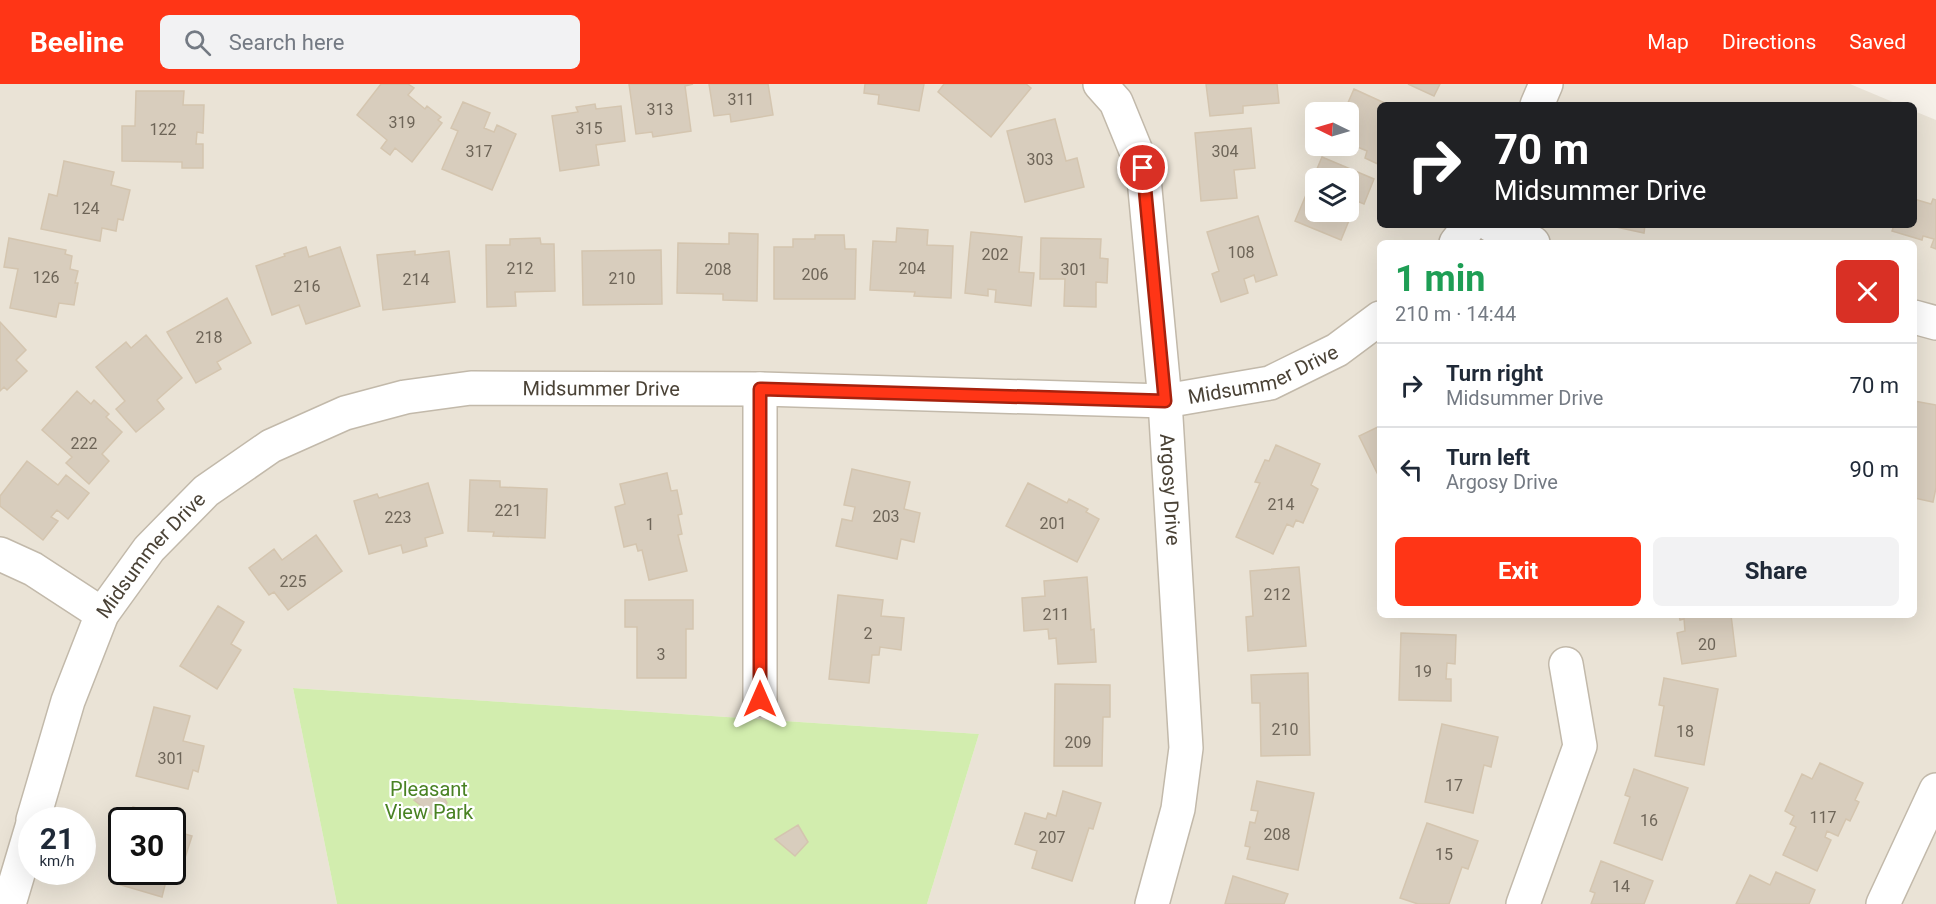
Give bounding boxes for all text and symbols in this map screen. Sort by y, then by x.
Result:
search box [160,15,580,69]
text: Beeline [30,26,124,59]
icon: search [181,26,214,59]
text: Search here [229,30,345,55]
text: Map [1647,30,1689,54]
text: Directions [1722,30,1816,54]
text: Saved [1849,30,1906,54]
house number: 311 [728,90,754,109]
house number: 313 [647,100,673,119]
north arrow [1305,102,1359,156]
map controls [1305,102,1359,222]
house number: 319 [389,113,415,132]
house number: 315 [576,119,602,138]
house number: 122 [150,120,176,139]
text: 70 m [1494,125,1589,174]
icon: right [1395,126,1473,204]
house number: 317 [466,142,492,161]
pin [1117,142,1168,193]
house number: 304 [1212,142,1238,161]
house number: 303 [1027,150,1053,169]
icon: arrive [1126,151,1159,184]
button: layers [1305,168,1359,222]
text: Midsummer Drive [1494,175,1706,207]
house number: 124 [73,199,99,218]
house number: 108 [1228,243,1254,262]
house number: 202 [982,245,1008,264]
text: 1 min [1395,258,1486,300]
house number: 212 [507,259,533,278]
house number: 204 [899,259,925,278]
house number: 208 [705,260,731,279]
house number: 301 [1061,260,1087,279]
button: close [1836,260,1899,323]
house number: 206 [802,265,828,284]
house number: 126 [33,268,59,287]
house number: 210 [609,269,635,288]
house number: 214 [403,270,429,289]
house number: 216 [294,277,320,296]
text: 210 m · 14:44 [1395,302,1516,326]
house number: 218 [196,328,222,347]
street label: Midsummer Drive [1186,339,1342,409]
text: Turn right [1446,361,1543,386]
icon: right [1395,369,1428,402]
text: 70 m [1850,373,1899,398]
street label: Midsummer Drive [522,376,680,401]
text: Midsummer Drive [1446,386,1603,410]
street label: Argosy Drive [1155,433,1186,546]
house number: 222 [71,434,97,453]
text: Turn left [1446,445,1530,470]
icon: left [1395,453,1428,486]
text: 90 m [1850,457,1899,482]
text: Argosy Drive [1446,470,1558,494]
street label: Midsummer Drive [91,487,210,623]
house number: 214 [1268,495,1294,514]
house number: 221 [495,501,521,520]
house number: 203 [873,507,899,526]
house number: 223 [385,508,411,527]
house number: 201 [1040,514,1066,533]
house number: 1 [646,515,655,534]
button: Exit [1395,537,1641,606]
button: Share [1653,537,1899,606]
house number: 225 [280,572,306,591]
house number: 212 [1264,585,1290,604]
house number: 211 [1043,605,1069,624]
house number: 2 [864,624,873,643]
house number: 20 [1698,635,1716,654]
house number: 3 [657,645,666,664]
house number: 19 [1414,662,1432,681]
position arrow [728,667,792,731]
house number: 210 [1272,720,1298,739]
house number: 18 [1676,722,1694,741]
house number: 209 [1065,733,1091,752]
house number: 301 [158,749,184,768]
house number: 17 [1445,776,1463,795]
park label: Pleasant View Park [385,777,474,824]
speed limit sign: 30 [108,807,186,885]
house number: 117 [1810,808,1836,827]
house number: 16 [1640,811,1658,830]
text: 21 [40,821,74,856]
house number: 208 [1264,825,1290,844]
house number: 207 [1039,828,1065,847]
house number: 15 [1435,845,1453,864]
text: km/h [39,852,75,870]
house number: 14 [1612,877,1630,896]

